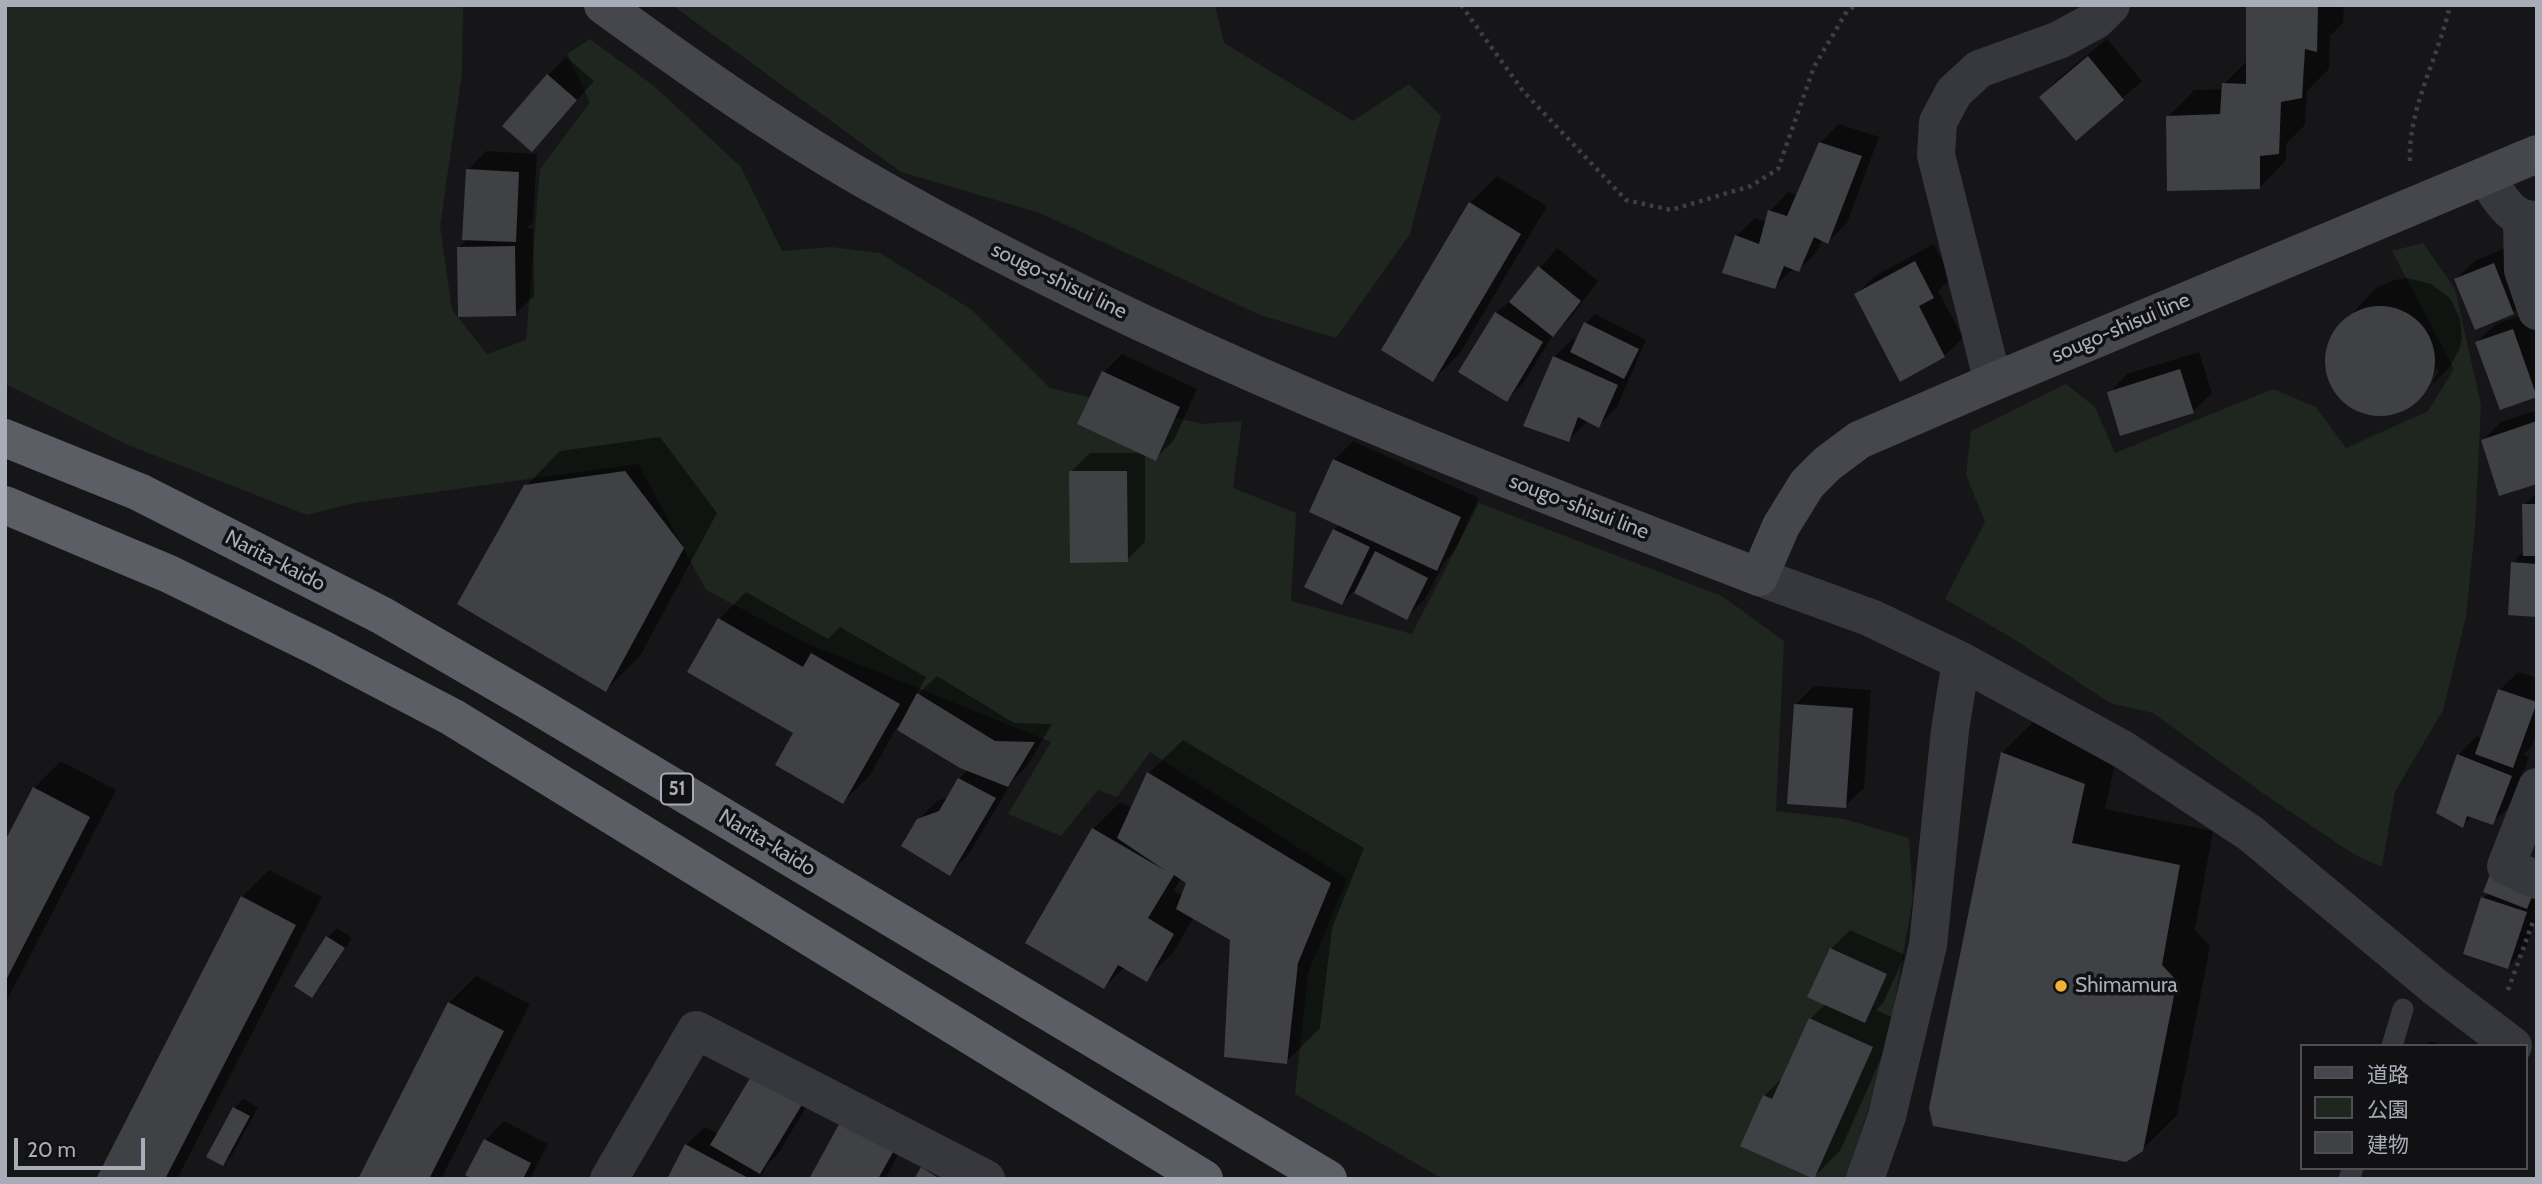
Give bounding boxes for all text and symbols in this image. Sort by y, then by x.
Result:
street label: sougo-shisui line [987,237,1131,325]
street label: sougo-shisui line [2048,288,2194,368]
street label: sougo-shisui line [1506,469,1652,545]
street label: Narita-kaido [221,525,329,597]
road number: 51 [661,774,693,804]
street label: Narita-kaido [714,804,820,882]
place label: Shimamura [2075,973,2177,999]
marker: Shimamura [2053,978,2069,994]
legend [2300,1044,2528,1170]
text: 道路 [2367,1062,2409,1087]
text: 公園 [2367,1097,2409,1122]
scale bar [18,1124,149,1168]
text: 建物 [2367,1132,2409,1157]
text: 20 m [27,1137,76,1162]

